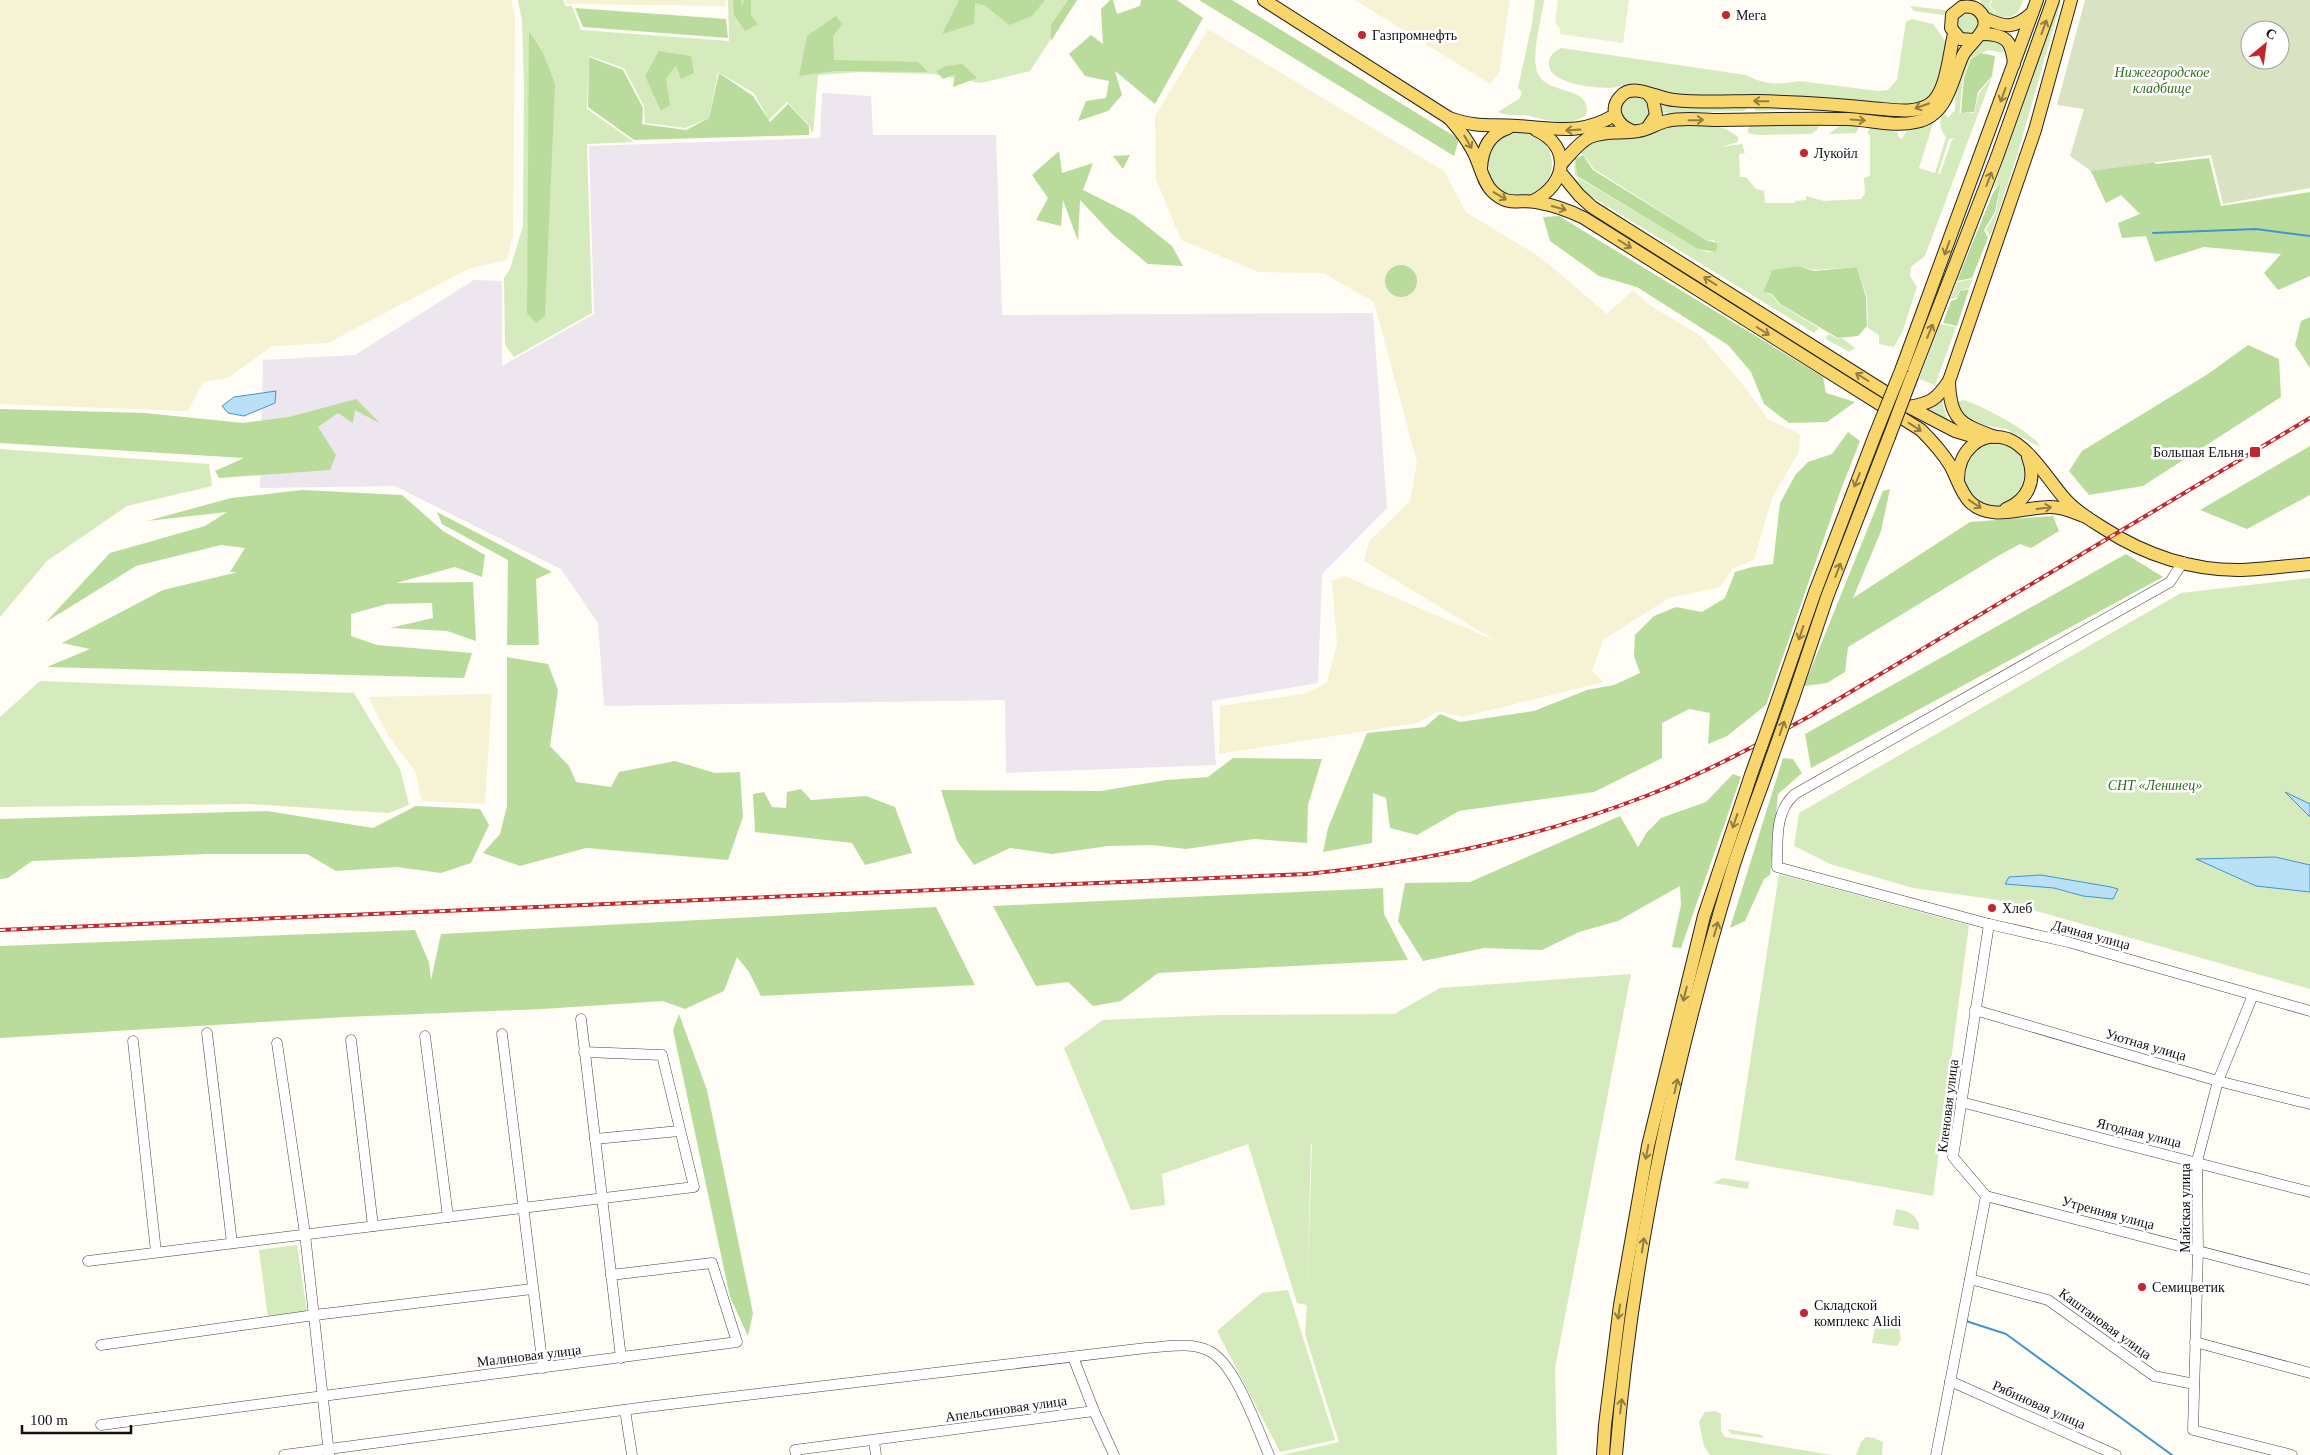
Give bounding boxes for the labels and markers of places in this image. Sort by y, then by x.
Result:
place label: Мега [1736,8,1767,23]
marker: Мега [1720,9,1732,21]
place label: Газпромнефть [1372,28,1457,43]
marker: Газпромнефть [1356,29,1368,41]
place label: Лукойл [1814,146,1858,161]
marker: Лукойл [1798,147,1810,159]
place label: Большая Ельня [2153,445,2245,460]
marker: Большая Ельня [2248,445,2262,459]
place label: Хлеб [2002,901,2032,916]
marker: Хлеб [1986,902,1998,914]
place label: Семицветик [2152,1280,2225,1295]
marker: Семицветик [2136,1281,2148,1293]
place label: Складской комплекс Alidi [1814,1298,1901,1329]
marker: Складской комплекс Alidi [1798,1307,1810,1319]

